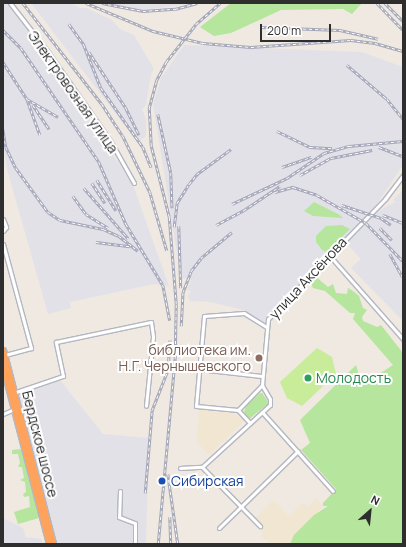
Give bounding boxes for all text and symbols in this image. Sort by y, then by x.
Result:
scale bar [262,16,333,42]
text: 200 m [267,22,301,39]
street label: Электровозная улица [24,28,122,156]
street label: улица Аксёнова [266,234,350,322]
place label: библиотека им. Н.Г. Чернышевского [119,342,251,374]
marker: библиотека им. Н.Г. Чернышевского [254,353,264,363]
place label: Молодость [316,370,391,386]
marker: Молодость [303,373,313,383]
street label: Бердское шоссе [19,389,61,499]
place label: Сибирская [171,473,244,489]
marker: Сибирская [156,475,168,487]
north arrow [350,491,390,531]
text: N [369,491,383,508]

